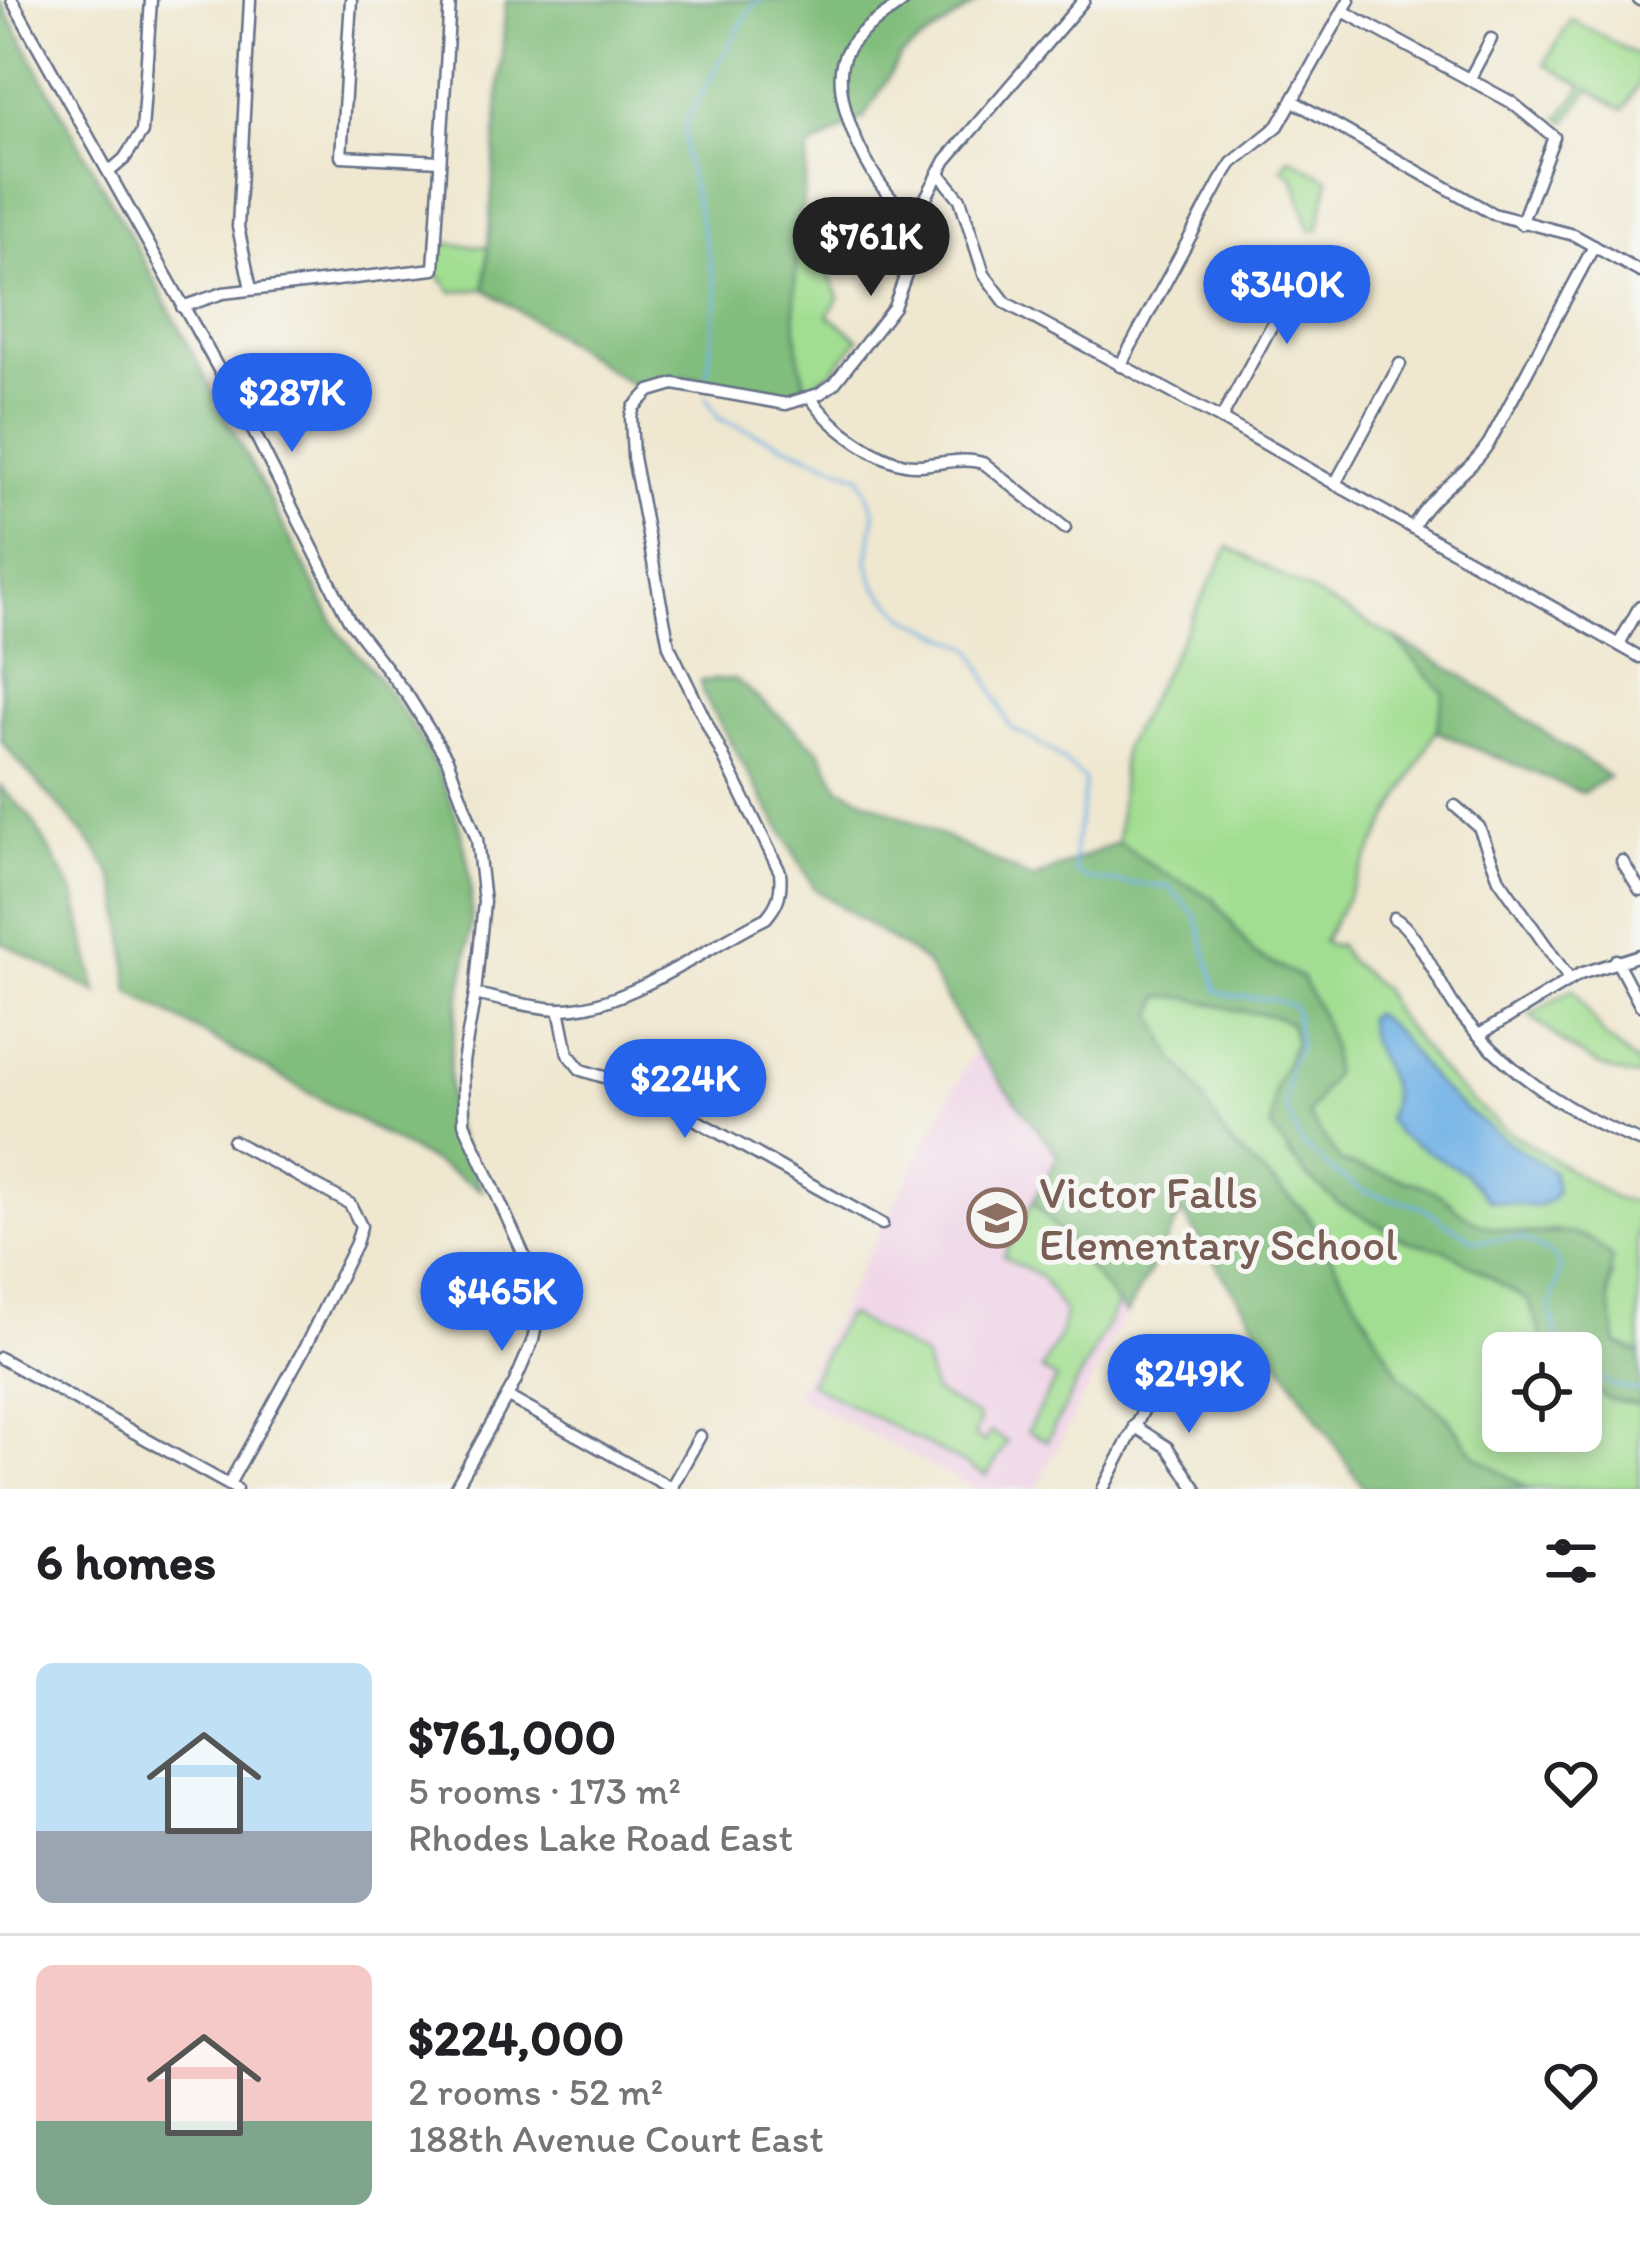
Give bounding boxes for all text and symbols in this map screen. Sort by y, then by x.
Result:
pin: $761K [787,197,955,299]
text: $761K [820,212,922,259]
pin: $340K [1203,245,1371,347]
text: $340K [1230,260,1344,307]
pin: $287K [208,353,376,455]
text: $287K [239,368,345,415]
pin: $224K [601,1039,769,1141]
text: $224K [630,1054,740,1101]
place label: Victor Falls Elementary School [1039,1165,1398,1271]
school or university icon: Victor Falls Elementary School [966,1187,1028,1249]
pin: $465K [418,1252,586,1354]
text: $465K [447,1267,557,1314]
map controls [1482,1332,1602,1452]
button: locate [1482,1332,1602,1452]
pin: $249K [1105,1334,1273,1436]
text: $249K [1134,1349,1244,1396]
icon: filters [1538,1528,1604,1594]
text: 6 homes [36,1531,216,1592]
text: $761,000 [408,1706,616,1767]
icon: home [132,1711,276,1855]
icon: heart [1538,1750,1604,1816]
text: 5 rooms · 173 m² [408,1767,681,1814]
text: Rhodes Lake Road East [408,1814,793,1861]
text: $224,000 [408,2007,625,2068]
icon: home [132,2013,276,2157]
icon: heart [1538,2052,1604,2118]
text: 2 rooms · 52 m² [408,2068,663,2115]
text: 188th Avenue Court East [408,2115,824,2162]

